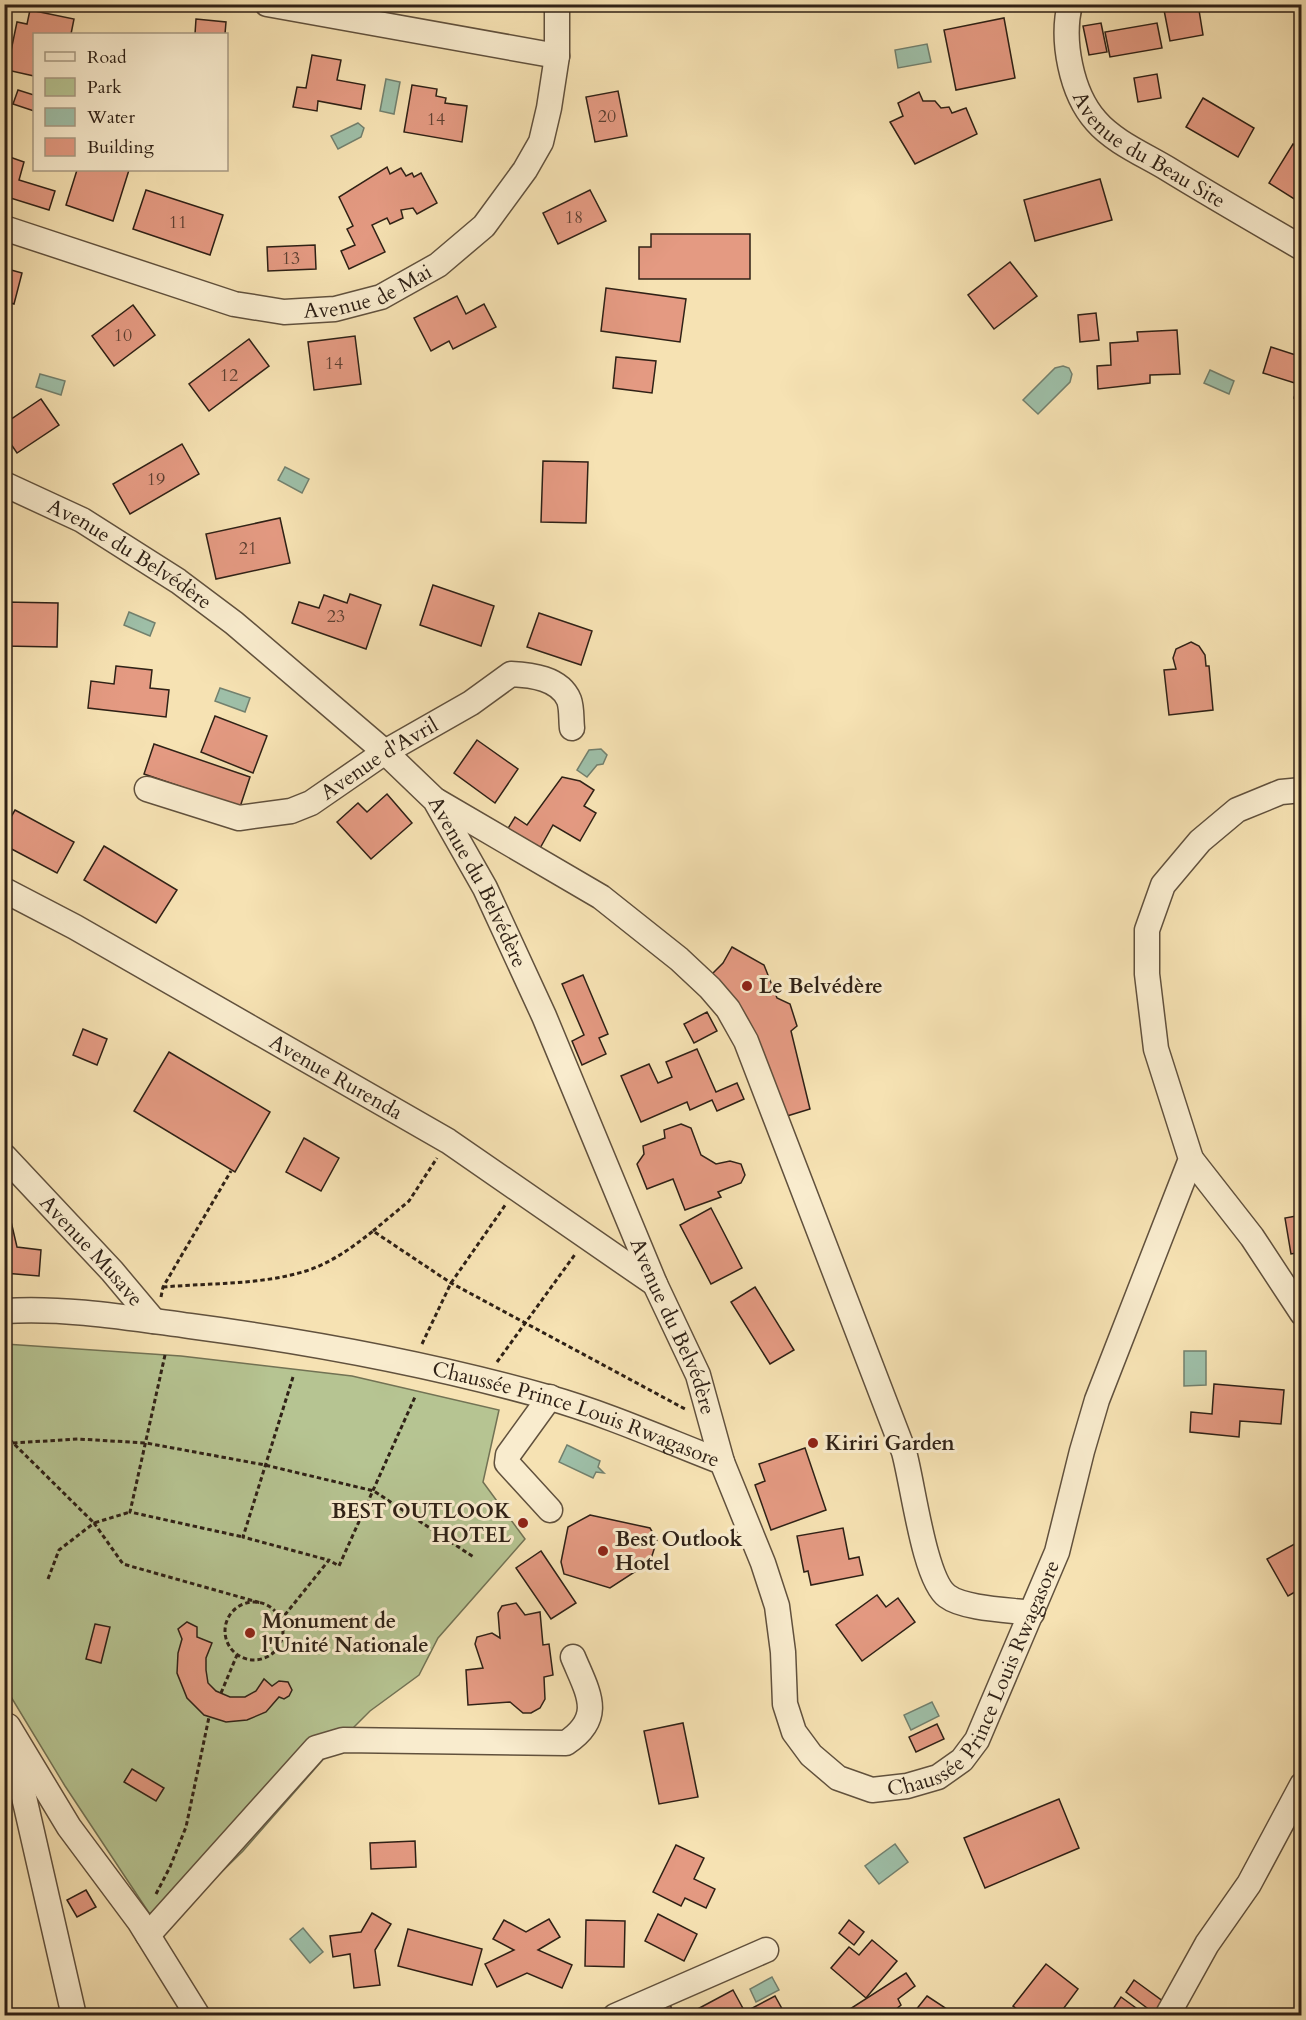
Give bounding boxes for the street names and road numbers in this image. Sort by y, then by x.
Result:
street label: Avenue du Beau Site [1065,87,1231,215]
street label: Avenue de Mai [303,257,437,326]
street label: Avenue du Belvédère [42,492,218,616]
street label: Avenue d'Avril [315,711,443,807]
street label: Avenue du Belvédère [421,791,534,972]
street label: Avenue Rurenda [264,1027,408,1127]
street label: Avenue Musave [33,1189,150,1313]
street label: Avenue du Belvédère [623,1234,722,1418]
street label: Chaussée Prince Louis Rwagasore [430,1355,724,1475]
street label: Chaussée Prince Louis Rwagasore [886,1556,1067,1803]

